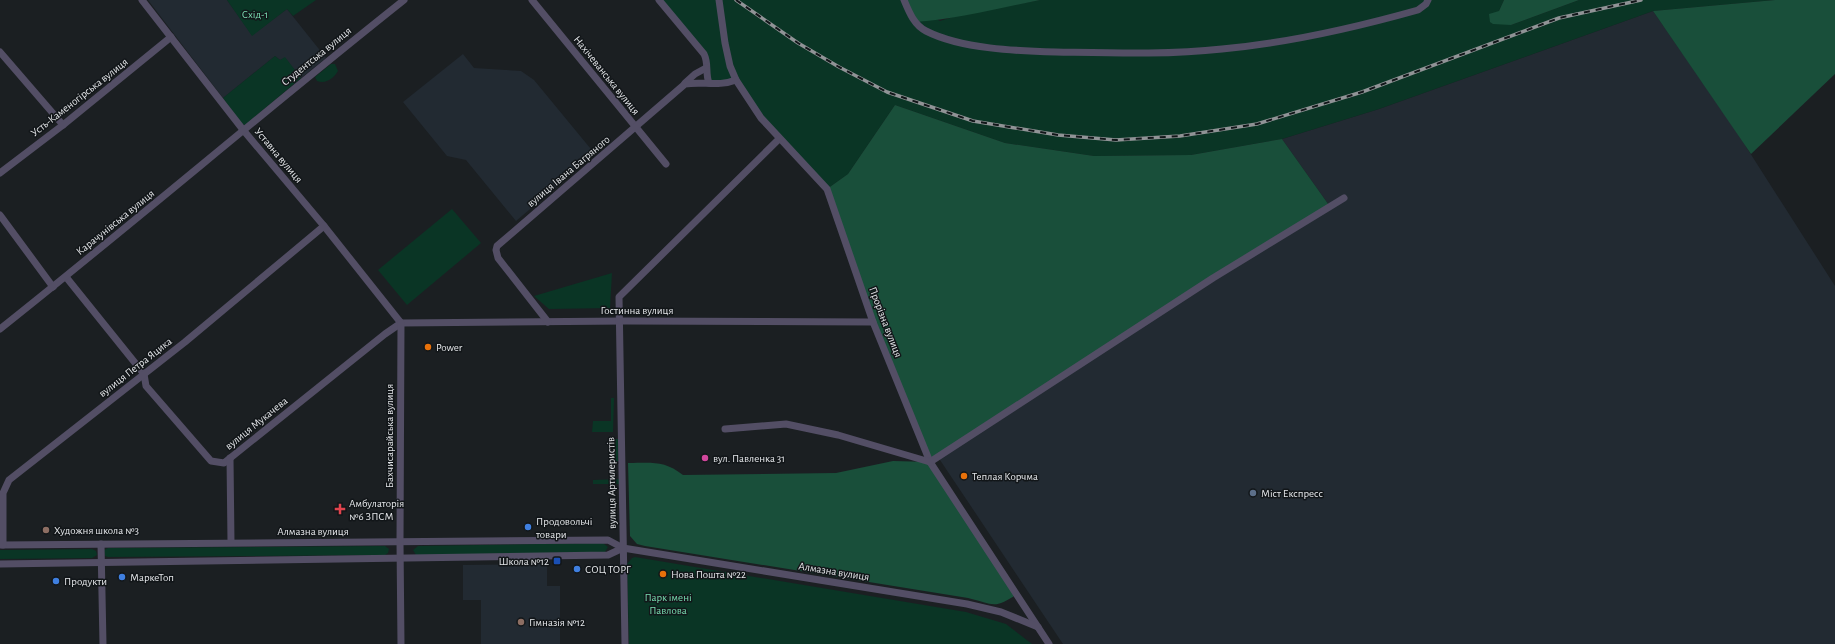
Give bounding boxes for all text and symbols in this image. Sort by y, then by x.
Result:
park label: Схід-1 [242,9,268,20]
street label: Студентська вулиця [279,25,353,88]
street label: Нахічеванська вулиця [571,34,642,117]
street label: Усть-Каменогірська вулиця [29,56,130,139]
street label: Уставна вулиця [253,126,305,185]
street label: вулиця Івана Багряного [525,134,612,209]
street label: Карачунівська вулиця [74,188,156,257]
street label: Прорізна вулиця [867,285,904,359]
street label: Гостинна вулиця [601,305,673,316]
street label: вулиця Петра Яцика [97,336,174,399]
marker: Power [423,342,433,352]
place label: Power [436,342,463,353]
street label: Бахчисарайська вулиця [384,384,395,488]
street label: вулиця Мукачева [223,395,290,452]
street label: вулиця Артилеристів [605,437,618,529]
marker: вул. Павленка 31 [700,453,710,463]
place label: вул. Павленка 31 [713,453,785,464]
marker: Теплая Корчма [959,471,969,481]
place label: Теплая Корчма [972,471,1038,482]
marker: Міст Експресс [1248,488,1258,498]
place label: Міст Експресс [1261,488,1323,499]
place label: Амбулаторія №6 ЗПСМ [349,498,404,522]
marker: Амбулаторія №6 ЗПСМ [334,503,346,515]
place label: Продовольчі товари [535,516,593,540]
marker: Продовольчі товари [523,522,533,532]
marker: Художня школа №3 [41,525,51,535]
place label: Художня школа №3 [54,525,140,536]
street label: Алмазна вулиця [277,526,349,537]
place label: Школа №12 [498,556,549,567]
marker: Школа №12 [552,556,562,566]
street label: Алмазна вулиця [798,560,870,583]
marker: СОЦ ТОРГ [572,564,582,574]
place label: СОЦ ТОРГ [585,564,631,575]
marker: Нова Пошта №22 [658,569,668,579]
place label: Нова Пошта №22 [671,569,746,580]
marker: МаркеТоп [117,572,127,582]
place label: МаркеТоп [130,572,174,583]
marker: Продукти [51,576,61,586]
place label: Продукти [64,576,107,587]
park label: Парк імені Павлова [644,592,692,616]
marker: Гімназія №12 [516,617,526,627]
place label: Гімназія №12 [529,617,585,628]

